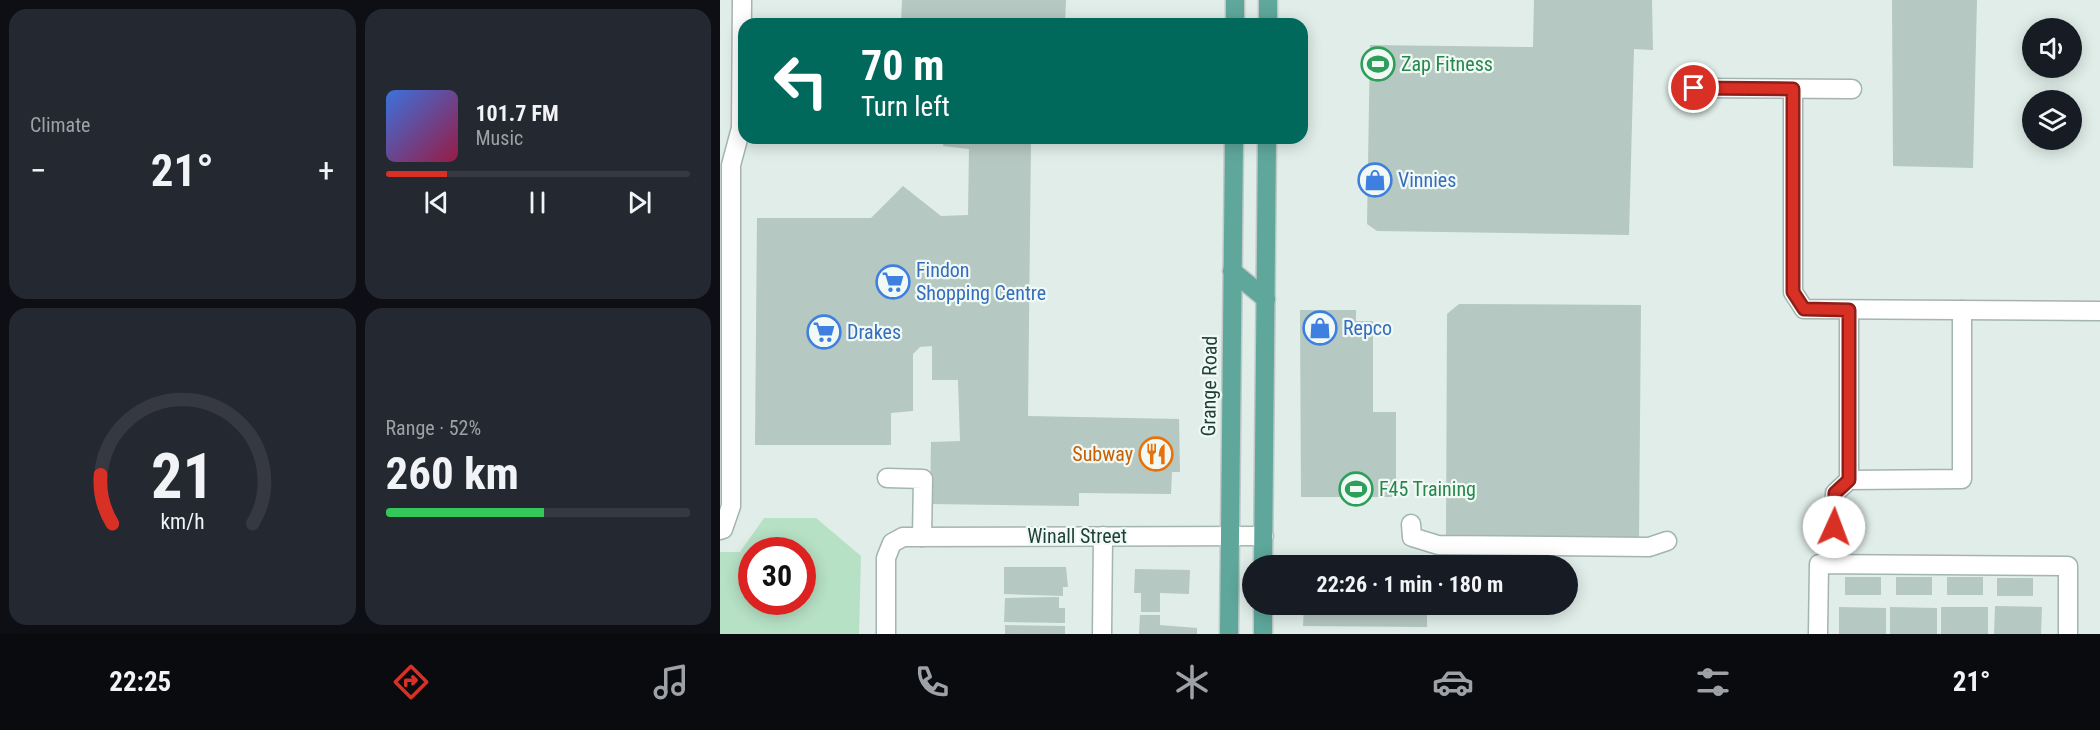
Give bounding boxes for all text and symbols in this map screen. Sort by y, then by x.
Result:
map controls [2022,18,2082,150]
button: sound [2022,18,2082,78]
text: 70 m [861,41,944,90]
icon: left [762,42,840,120]
sports icon: Zap Fitness [1360,46,1396,82]
place label: Zap Fitness [1401,52,1493,76]
pin [1668,62,1719,113]
icon: arrive [1677,71,1710,104]
button: layers [2022,90,2082,150]
text: Turn left [861,91,950,123]
text: 101.7 FM [476,101,559,126]
text: Climate [30,113,90,137]
text: Music [476,126,523,150]
text: 21° [151,144,214,197]
text: − [30,151,47,190]
text: + [318,151,334,190]
shop icon: Vinnies [1357,162,1393,198]
place label: Vinnies [1398,168,1456,192]
icon: previous [420,186,453,219]
icon: pause [521,186,554,219]
icon: next [623,186,656,219]
place label: Findon Shopping Centre [916,258,1046,305]
supermarket icon: Findon Shopping Centre [875,264,911,300]
shop icon: Repco [1302,310,1338,346]
supermarket icon: Drakes [806,314,842,350]
place label: Repco [1343,316,1392,340]
place label: Drakes [847,320,901,344]
street label: Grange Road [1196,335,1222,437]
text: Range · 52% [386,416,481,440]
restaurant icon: Subway [1138,436,1174,472]
text: 21 [151,440,214,513]
place label: Subway [1072,442,1133,466]
text: 260 km [386,447,519,500]
sports icon: F45 Training [1338,471,1374,507]
place label: F45 Training [1379,477,1476,501]
position arrow [1802,495,1866,559]
text: km/h [160,509,204,534]
street label: Winall Street [1027,524,1127,548]
speed limit sign: 30 [738,537,816,615]
text: 22:26 · 1 min · 180 m [1317,572,1503,597]
icon: directions [390,661,432,703]
icon: music [650,661,692,703]
icon: phone [911,661,953,703]
icon: climate [1171,661,1213,703]
icon: car [1432,661,1474,703]
icon: filters [1692,661,1734,703]
text: 22:25 [109,666,171,698]
text: 21° [1953,666,1991,698]

